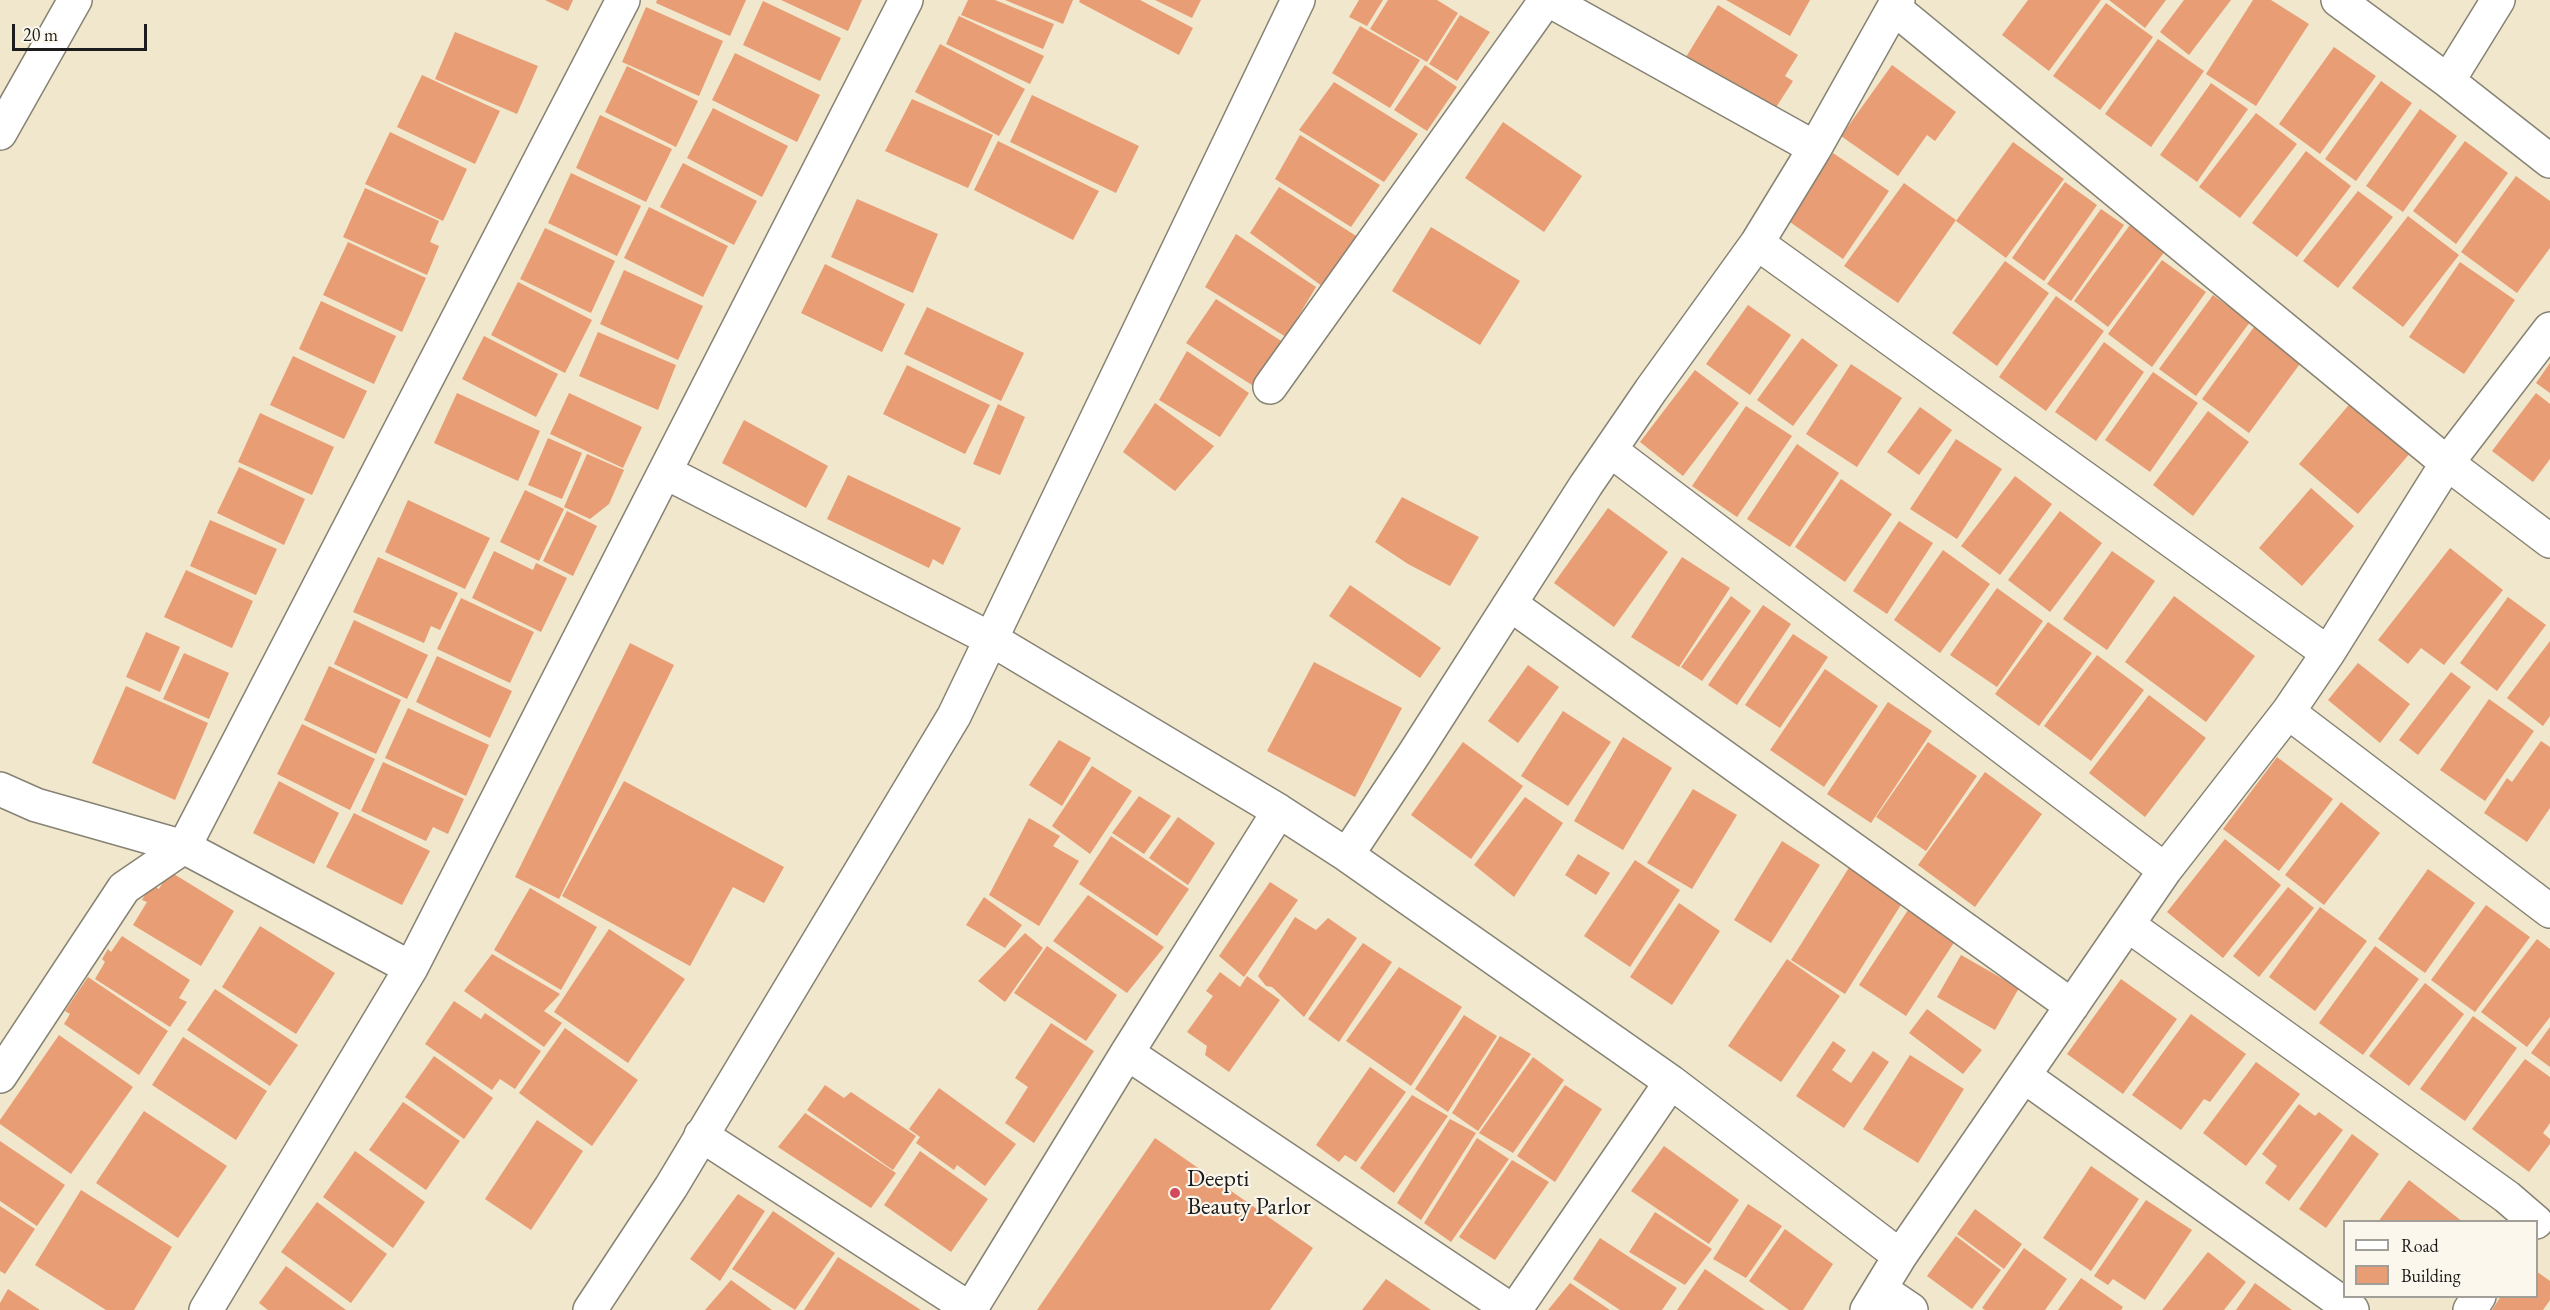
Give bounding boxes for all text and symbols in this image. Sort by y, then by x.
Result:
scale bar [15,12,150,50]
text: 20 m [23,23,58,46]
place label: Deepti Beauty Parlor [1187,1165,1311,1221]
marker: Deepti Beauty Parlor [1168,1186,1182,1200]
legend [2343,1220,2538,1298]
text: Road [2401,1234,2439,1257]
text: Building [2401,1264,2461,1287]

